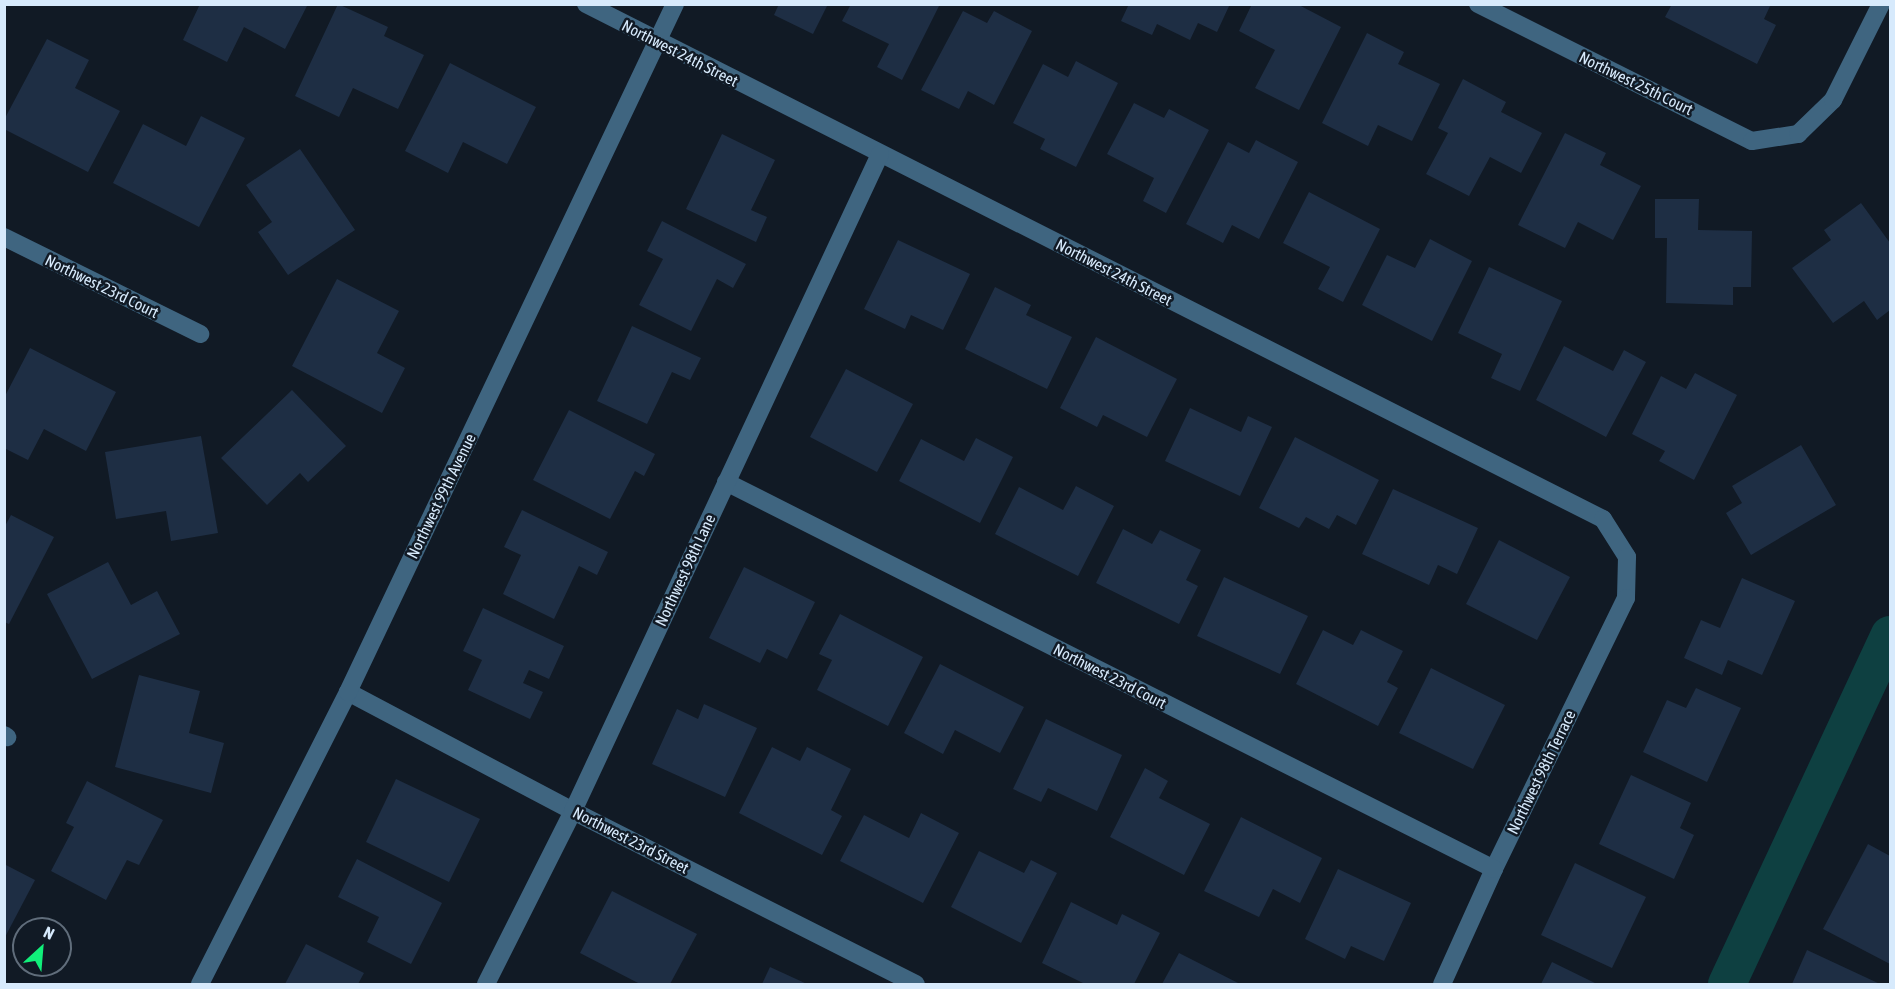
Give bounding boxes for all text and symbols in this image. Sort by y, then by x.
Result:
street label: Northwest 24th Street [619,15,741,91]
street label: Northwest 25th Court [1576,47,1696,119]
street label: Northwest 24th Street [1053,234,1175,310]
street label: Northwest 23rd Court [42,250,162,322]
street label: Northwest 99th Avenue [402,430,480,562]
street label: Northwest 98th Lane [651,511,719,629]
street label: Northwest 23rd Court [1050,639,1170,713]
street label: Northwest 98th Terrace [1503,707,1579,837]
street label: Northwest 23rd Street [570,802,692,878]
north arrow [12,917,72,977]
text: N [41,922,57,943]

